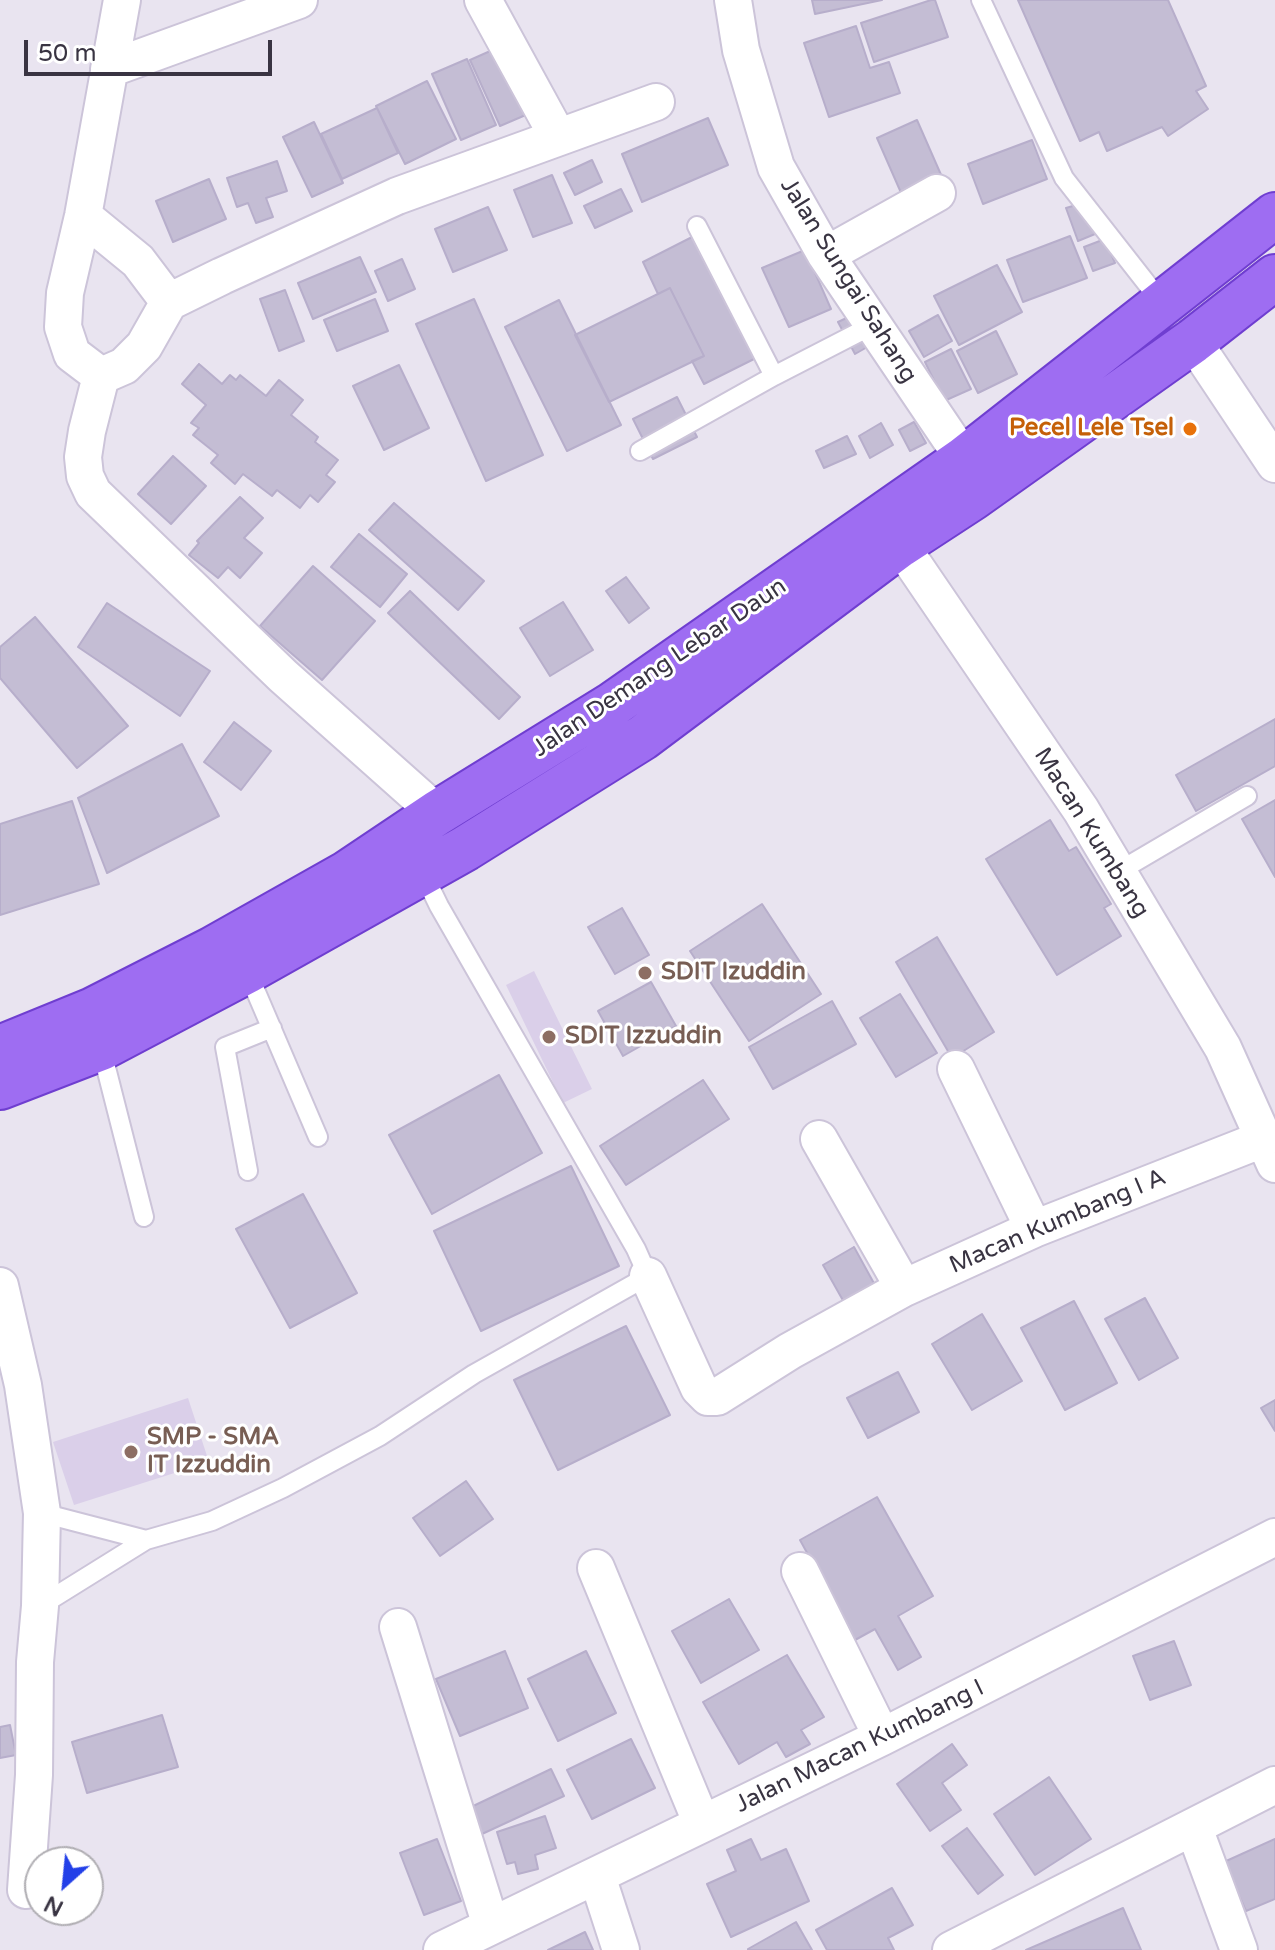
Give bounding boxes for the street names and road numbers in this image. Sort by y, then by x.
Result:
street label: Jalan Sungai Sahang [773,173,923,389]
street label: Jalan Demang Lebar Daun [528,572,792,764]
street label: Macan Kumbang [1027,743,1155,923]
street label: Macan Kumbang I A [946,1163,1170,1281]
street label: Jalan Macan Kumbang I [731,1674,989,1820]

